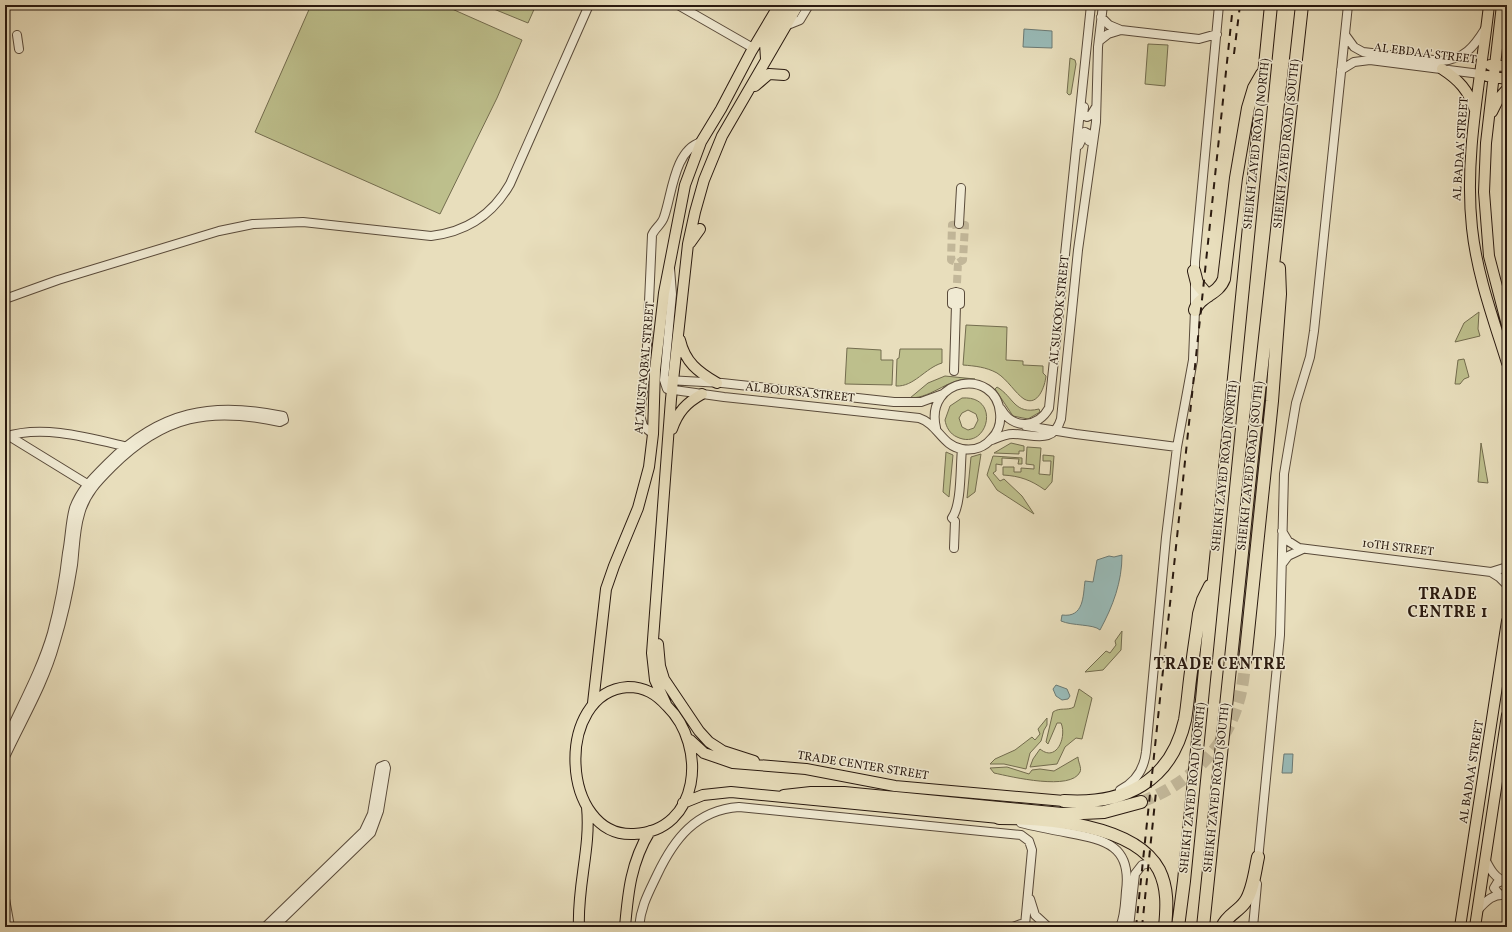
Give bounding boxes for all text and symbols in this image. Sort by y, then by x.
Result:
street label: AL EBDAA' STREET [1373,40,1477,68]
street label: SHEIKH ZAYED ROAD (NORTH) [1240,57,1274,230]
street label: SHEIKH ZAYED ROAD (SOUTH) [1270,58,1304,230]
street label: AL BADAA' STREET [1449,96,1473,202]
street label: AL SUKOOK STREET [1046,254,1074,366]
street label: AL MUSTAQBAL STREET [631,301,659,435]
street label: AL BOURSA STREET [745,379,855,407]
street label: SHEIKH ZAYED ROAD (NORTH) [1208,379,1242,552]
street label: SHEIKH ZAYED ROAD (SOUTH) [1234,380,1268,552]
street label: 10TH STREET [1361,536,1435,560]
district label: TRADE CENTRE 1 [1408,584,1488,624]
district label: TRADE CENTRE [1154,654,1286,676]
street label: SHEIKH ZAYED ROAD (NORTH) [1176,701,1210,874]
street label: SHEIKH ZAYED ROAD (SOUTH) [1200,702,1234,874]
street label: AL BADAA' STREET [1456,719,1488,825]
street label: TRADE CENTER STREET [796,748,930,784]

